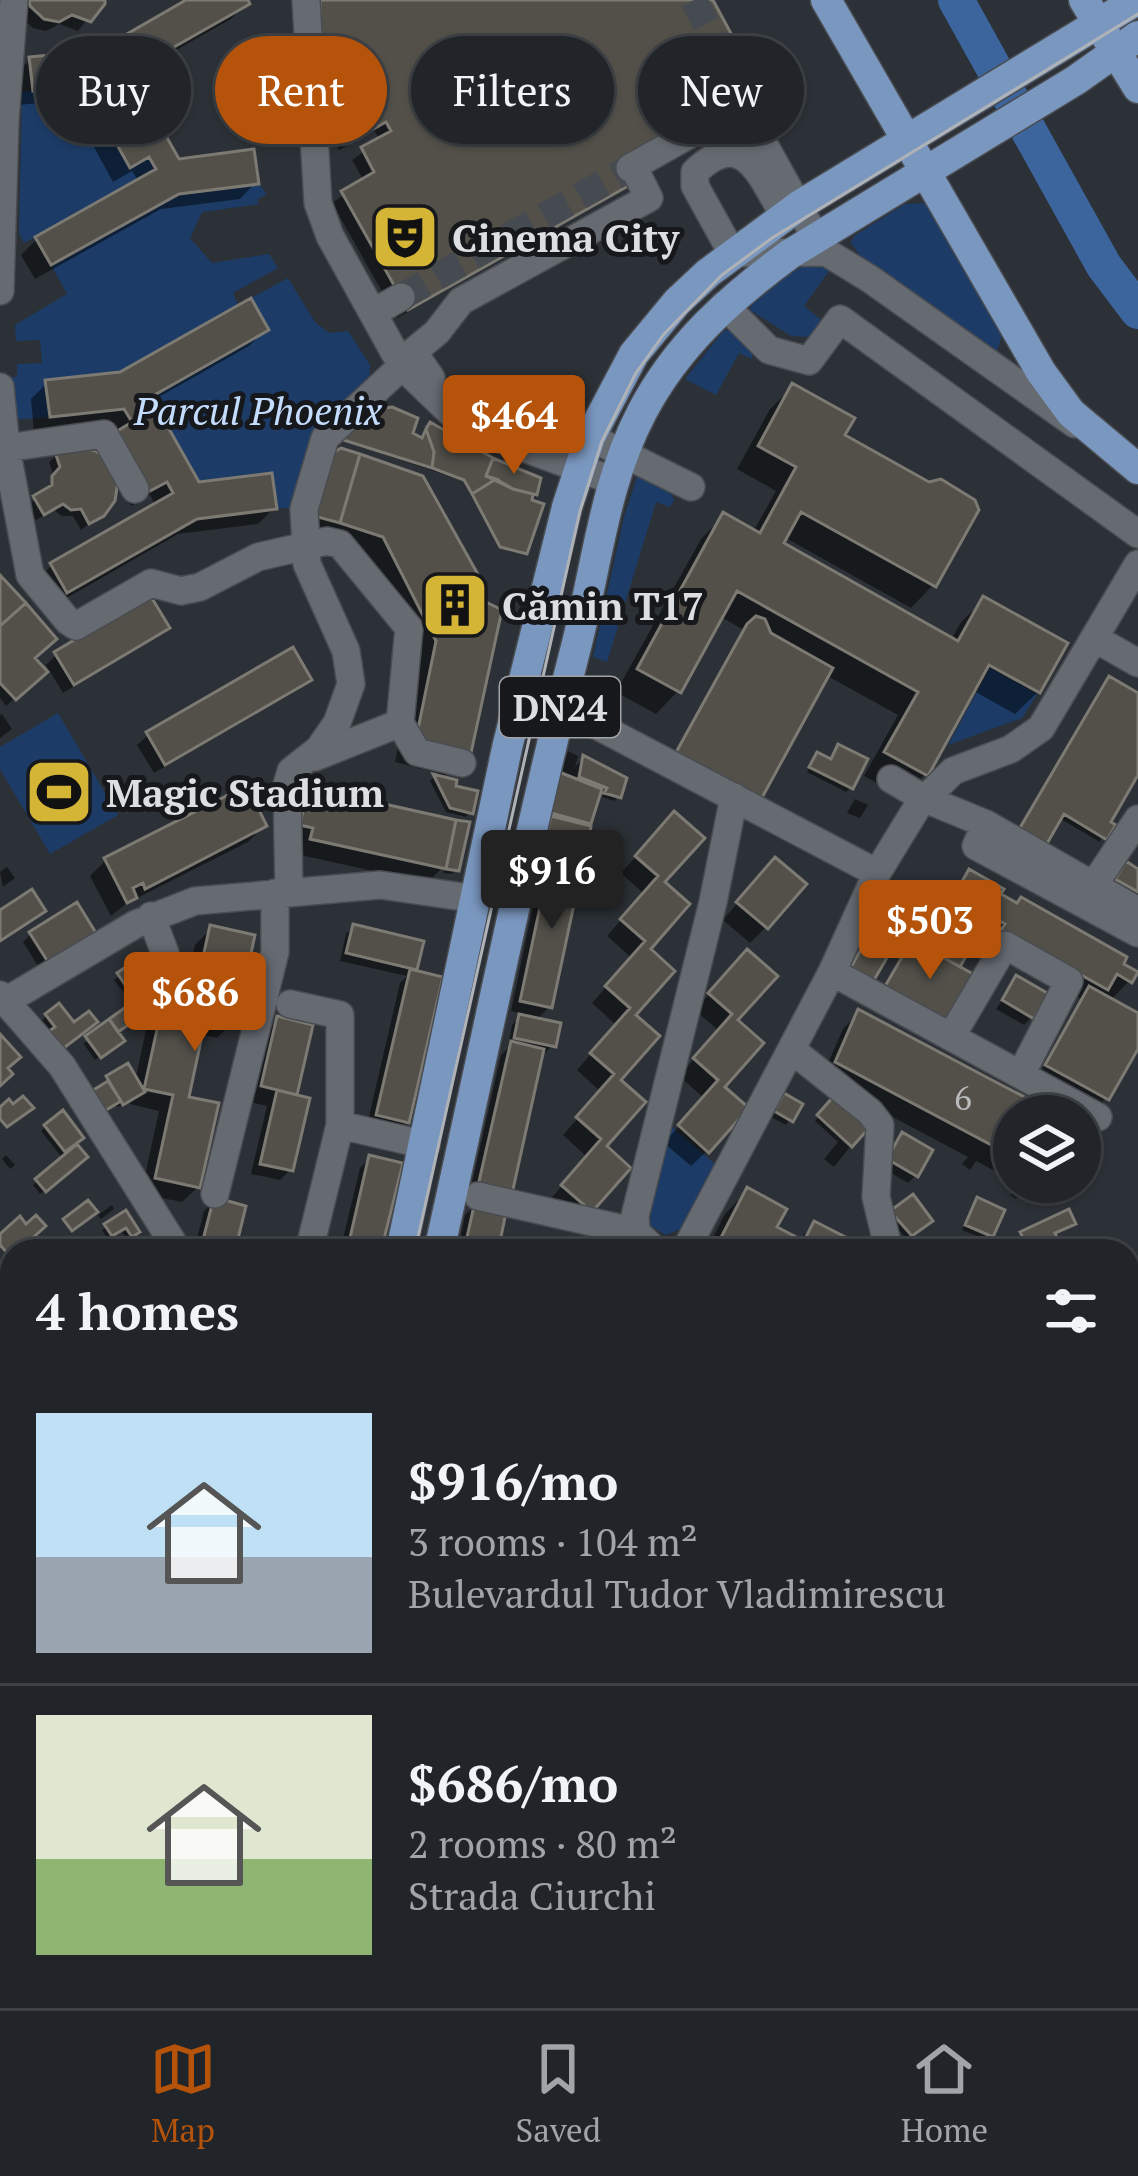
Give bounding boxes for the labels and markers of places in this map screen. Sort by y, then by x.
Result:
theatre icon: Cinema City [370,202,440,272]
place label: Cinema City [452,211,680,263]
pin: $464 [443,375,585,477]
building icon: Cămin T17 [420,570,490,640]
place label: Cămin T17 [502,579,704,631]
sports icon: Magic Stadium [24,757,94,827]
place label: Magic Stadium [106,766,384,818]
pin: $916 [481,830,623,932]
pin: $503 [859,880,1001,982]
pin: $686 [124,952,266,1054]

